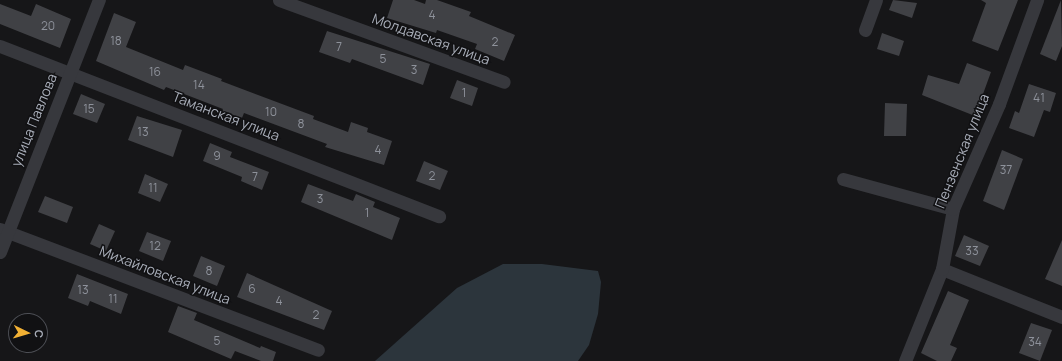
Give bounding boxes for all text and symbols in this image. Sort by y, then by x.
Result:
house number: 4 [428,8,436,22]
street label: Молдавская улица [370,10,492,68]
house number: 20 [41,19,55,33]
house number: 18 [110,34,122,48]
house number: 2 [492,35,498,49]
house number: 7 [336,40,342,54]
house number: 5 [380,52,386,66]
house number: 3 [411,63,417,77]
house number: 16 [149,65,161,79]
street label: улица Павлова [8,71,60,169]
house number: 14 [193,78,205,92]
house number: 1 [462,86,466,100]
street label: Таманская улица [170,88,282,144]
street label: Пензенская улица [931,91,993,211]
house number: 41 [1033,91,1045,105]
house number: 15 [83,102,95,116]
house number: 10 [265,105,277,119]
house number: 8 [298,117,304,131]
house number: 13 [137,125,149,139]
house number: 4 [374,143,382,157]
house number: 9 [213,149,221,163]
house number: 37 [1000,163,1012,177]
house number: 2 [429,169,435,183]
house number: 7 [252,170,258,184]
house number: 11 [148,181,158,195]
house number: 3 [317,192,323,206]
house number: 1 [365,206,369,220]
house number: 12 [149,239,161,253]
street label: Михайловская улица [97,242,233,308]
house number: 33 [965,244,979,258]
house number: 8 [206,264,212,278]
house number: 6 [248,282,256,296]
house number: 13 [77,283,89,297]
house number: 11 [108,292,118,306]
house number: 4 [275,294,283,308]
house number: 2 [313,308,319,322]
north arrow [8,313,48,353]
text: С [32,329,47,339]
house number: 5 [214,334,220,348]
house number: 34 [1028,335,1042,349]

